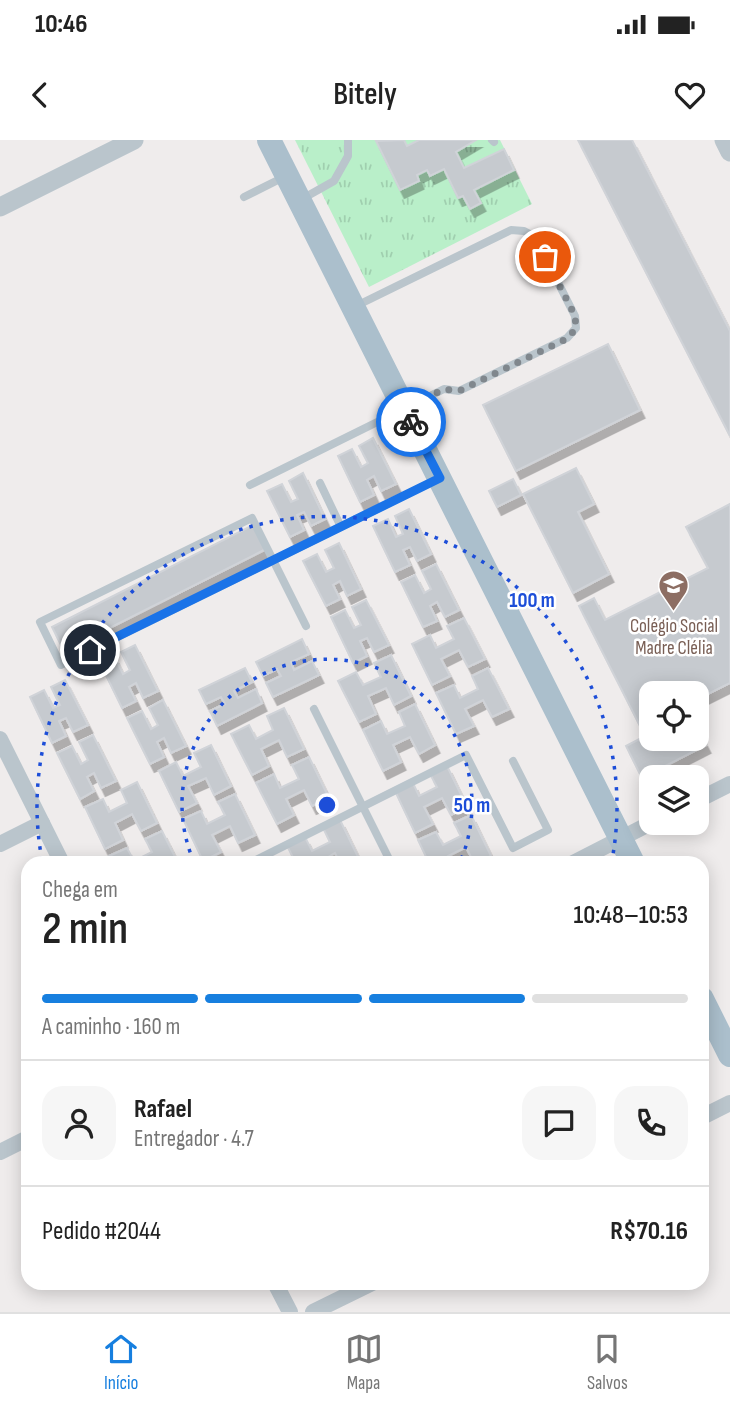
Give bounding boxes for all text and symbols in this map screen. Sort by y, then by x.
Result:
text: 10:46 [35,9,87,40]
text: Bitely [333,75,397,114]
icon: back [21,76,59,114]
icon: heart [671,76,709,114]
pin [515,227,575,287]
icon: bag [526,238,564,276]
courier [376,387,446,457]
icon: bike [392,403,430,441]
school or university icon: Colégio Social Madre Clélia [657,569,691,613]
text: 100 m [509,588,555,613]
place label: Colégio Social Madre Clélia [630,615,718,660]
pin [60,620,120,680]
icon: home [71,631,109,669]
map controls [639,681,709,835]
button: locate [639,681,709,751]
button: layers [639,765,709,835]
centre of rings [315,793,339,817]
text: 50 m [454,793,490,818]
text: Chega em [42,876,118,904]
text: 10:48–10:53 [573,900,688,931]
text: 2 min [42,902,128,957]
text: A caminho · 160 m [42,1013,180,1041]
button: person [42,1086,116,1160]
button: chat [522,1086,596,1160]
button: phone [614,1086,688,1160]
text: Rafael [134,1094,192,1125]
text: Entregador · 4.7 [134,1125,254,1153]
text: Pedido #2044 [42,1216,161,1247]
text: R$70.16 [610,1216,688,1247]
tab: Início [102,1330,140,1395]
tab: Mapa [345,1330,383,1395]
tab: Salvos [587,1330,628,1395]

